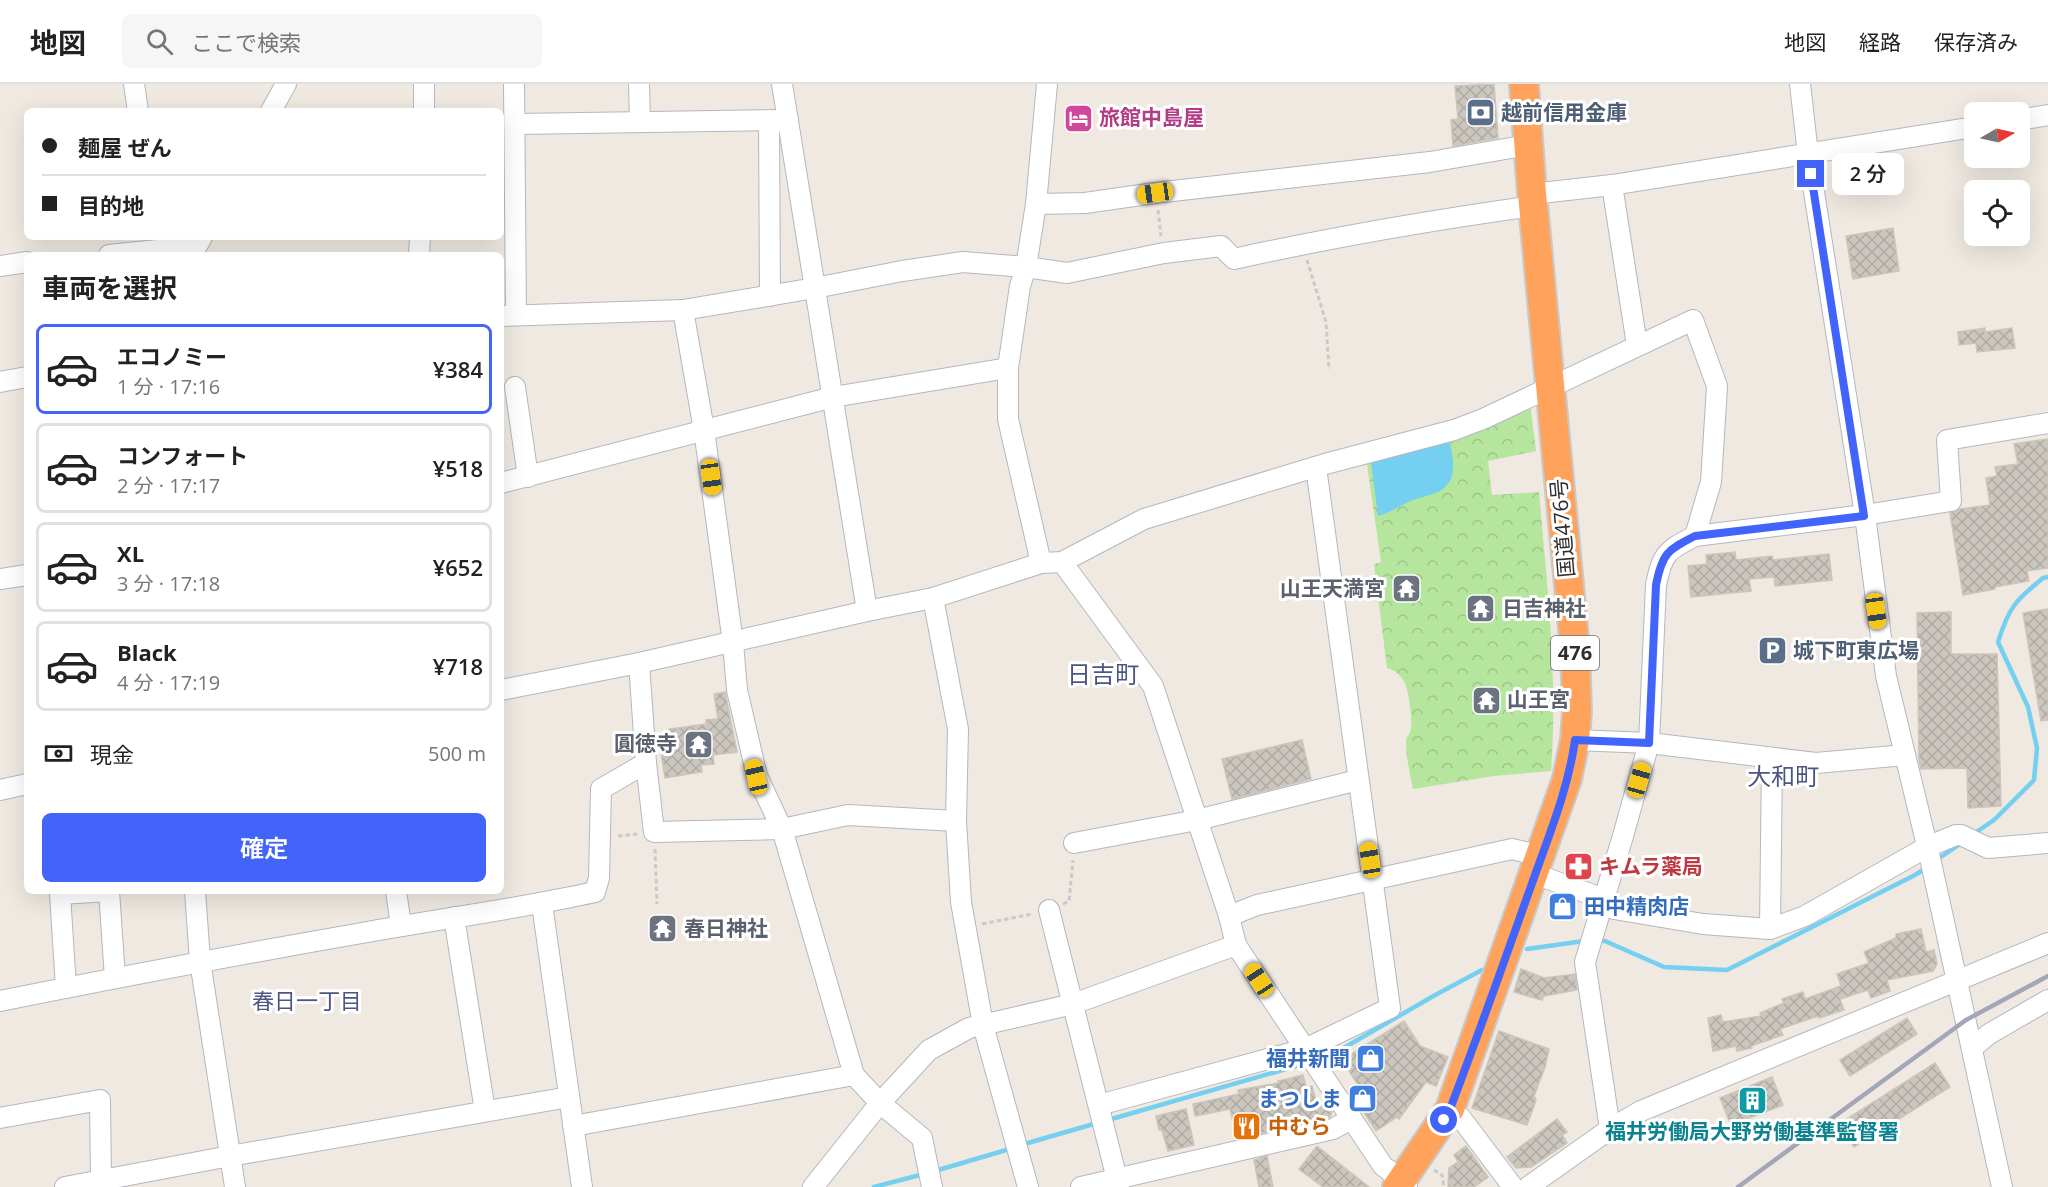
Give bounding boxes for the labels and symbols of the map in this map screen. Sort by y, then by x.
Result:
bank icon: 越前信用金庫 [1464,97,1496,129]
place label: 越前信用金庫 [1501,98,1627,126]
hotel icon: 旅館中島屋 [1062,102,1094,134]
north arrow [1964,102,2030,168]
place label: 旅館中島屋 [1099,103,1204,131]
callout: 2 分 [1832,153,1904,195]
route end [1797,160,1824,187]
car [1136,182,1174,204]
car [700,458,722,496]
street label: 国道476号 [1544,478,1580,579]
temple icon: 山王天満宮 [1390,573,1422,605]
place label: 山王天満宮 [1280,574,1385,602]
car [1865,592,1887,630]
temple icon: 日吉神社 [1465,593,1497,625]
place label: 日吉神社 [1502,594,1586,622]
parking icon: 城下町東広場 [1756,635,1788,667]
road number: 476 [1551,636,1599,670]
place label: 城下町東広場 [1793,636,1919,664]
district label: 日吉町 [1067,657,1139,690]
temple icon: 山王宮 [1470,684,1502,716]
place label: 山王宮 [1507,685,1570,713]
temple icon: 圓徳寺 [682,728,714,760]
place label: 圓徳寺 [614,729,677,757]
car [743,757,769,797]
district label: 大和町 [1747,759,1819,792]
car [1625,760,1653,800]
car [1358,841,1382,879]
pharmacy icon: キムラ薬局 [1562,851,1594,883]
place label: キムラ薬局 [1599,852,1703,880]
shop icon: 田中精肉店 [1547,891,1579,923]
place label: 田中精肉店 [1584,892,1689,920]
temple icon: 春日神社 [647,913,679,945]
place label: 春日神社 [684,914,768,942]
car [1242,960,1276,1000]
district label: 春日一丁目 [252,985,362,1015]
shop icon: 福井新聞 [1355,1043,1387,1075]
place label: 福井新聞 [1266,1044,1350,1072]
shop icon: まつしま [1347,1083,1379,1115]
place label: まつしま [1258,1084,1342,1112]
building icon: 福井労働局大野労働基準監督署 [1736,1085,1768,1117]
route start [1430,1106,1457,1133]
restaurant icon: 中むら [1231,1111,1263,1143]
place label: 中むら [1268,1112,1331,1140]
place label: 福井労働局大野労働基準監督署 [1605,1117,1899,1145]

